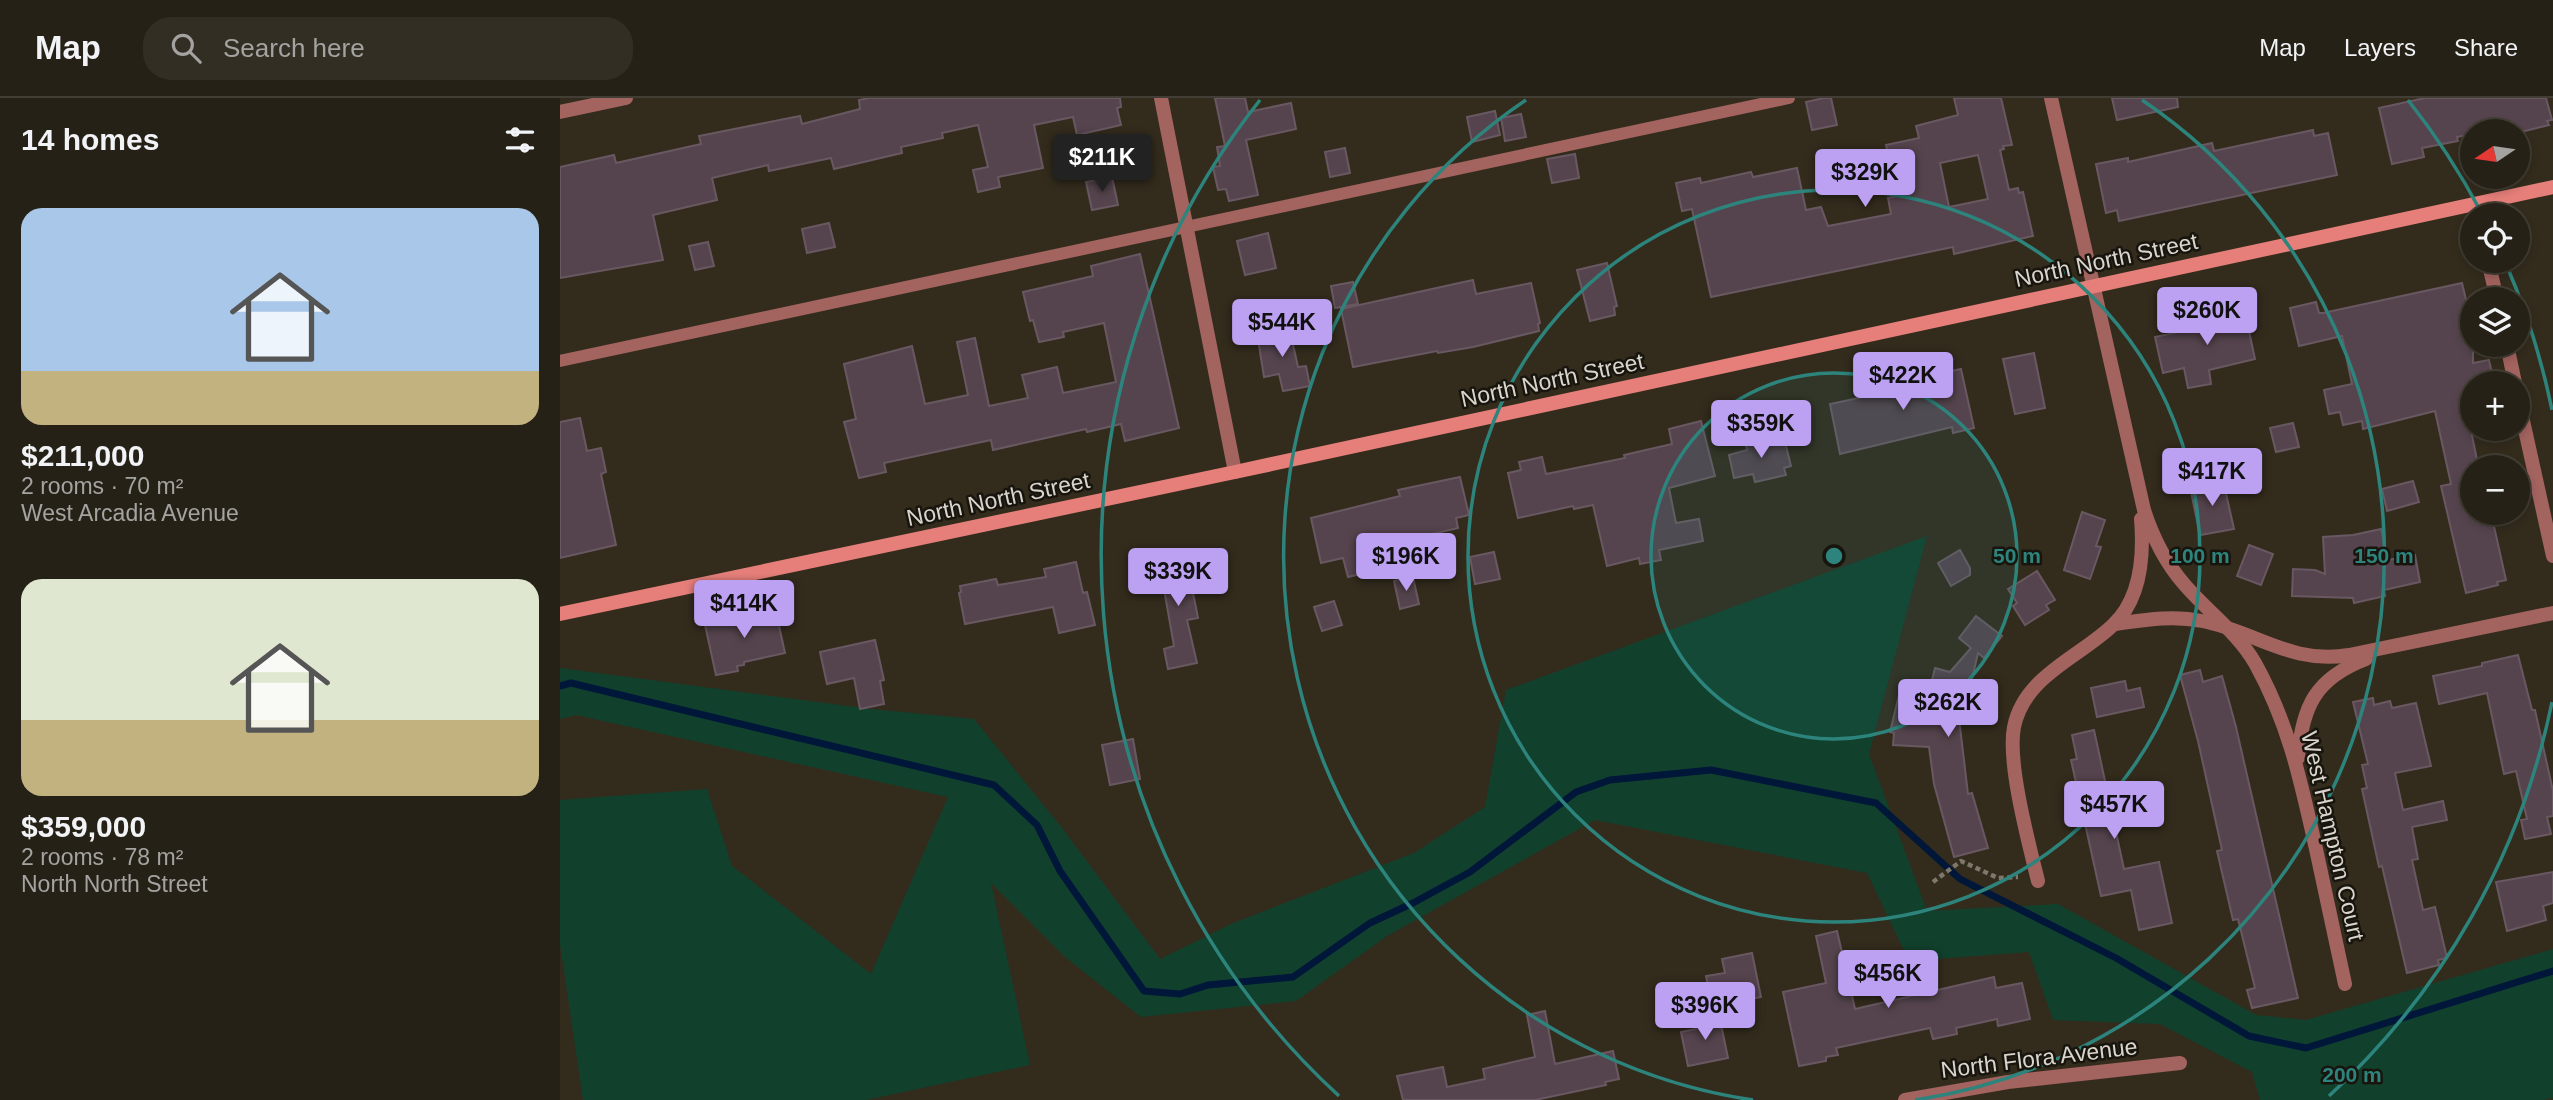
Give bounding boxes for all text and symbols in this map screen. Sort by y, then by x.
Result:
search box [143,17,633,80]
text: Map [35,29,101,66]
icon: search [167,29,205,67]
text: Search here [223,33,365,63]
text: Map [2259,34,2306,61]
text: Layers [2344,34,2416,61]
text: Share [2454,34,2518,61]
north arrow [2460,119,2530,189]
map controls [2460,119,2530,525]
icon: filters [501,121,539,159]
text: 14 homes [21,123,159,156]
pin: $211K [1053,134,1151,194]
text: $211K [1069,144,1135,170]
pin: $329K [1816,150,1914,209]
text: $329K [1831,159,1899,185]
button: locate [2460,203,2530,273]
street label: North North Street [2012,228,2201,292]
icon: home [217,254,343,380]
button: layers [2460,287,2530,357]
pin: $260K [2158,288,2256,347]
text: $260K [2173,297,2241,323]
pin: $544K [1233,300,1331,359]
text: $544K [1248,309,1316,335]
street label: North North Street [1458,348,1647,412]
pin: $422K [1854,352,1952,412]
text: $422K [1869,362,1937,388]
button: + [2460,371,2530,441]
pin: $359K [1712,400,1810,460]
text: $359K [1727,410,1795,436]
text: $211,000 [21,439,144,472]
pin: $417K [2163,448,2261,508]
button: − [2460,455,2530,525]
text: $417K [2178,458,2246,484]
street label: North North Street [904,467,1093,531]
text: 2 rooms · 70 m² [21,473,183,499]
text: West Arcadia Avenue [21,500,239,526]
pin: $196K [1357,533,1455,593]
text: $196K [1372,543,1440,569]
centre of rings [1822,544,1846,568]
text: 50 m [1993,544,2041,567]
text: 100 m [2170,544,2230,567]
text: 150 m [2354,544,2414,567]
pin: $339K [1129,548,1227,608]
text: $339K [1144,558,1212,584]
pin: $414K [695,580,793,640]
text: $414K [710,590,778,616]
icon: home [217,625,343,751]
pin: $262K [1899,680,1997,739]
text: $262K [1914,689,1982,715]
street label: West Hampton Court [2296,729,2370,944]
pin: $457K [2065,782,2163,841]
text: $457K [2080,791,2148,817]
text: $359,000 [21,810,146,843]
text: 2 rooms · 78 m² [21,844,183,870]
text: North North Street [21,871,208,897]
pin: $456K [1839,950,1937,1010]
text: $456K [1854,960,1922,986]
pin: $396K [1656,982,1754,1042]
text: $396K [1671,992,1739,1018]
street label: North Flora Avenue [1939,1033,2139,1083]
text: 200 m [2322,1063,2382,1086]

